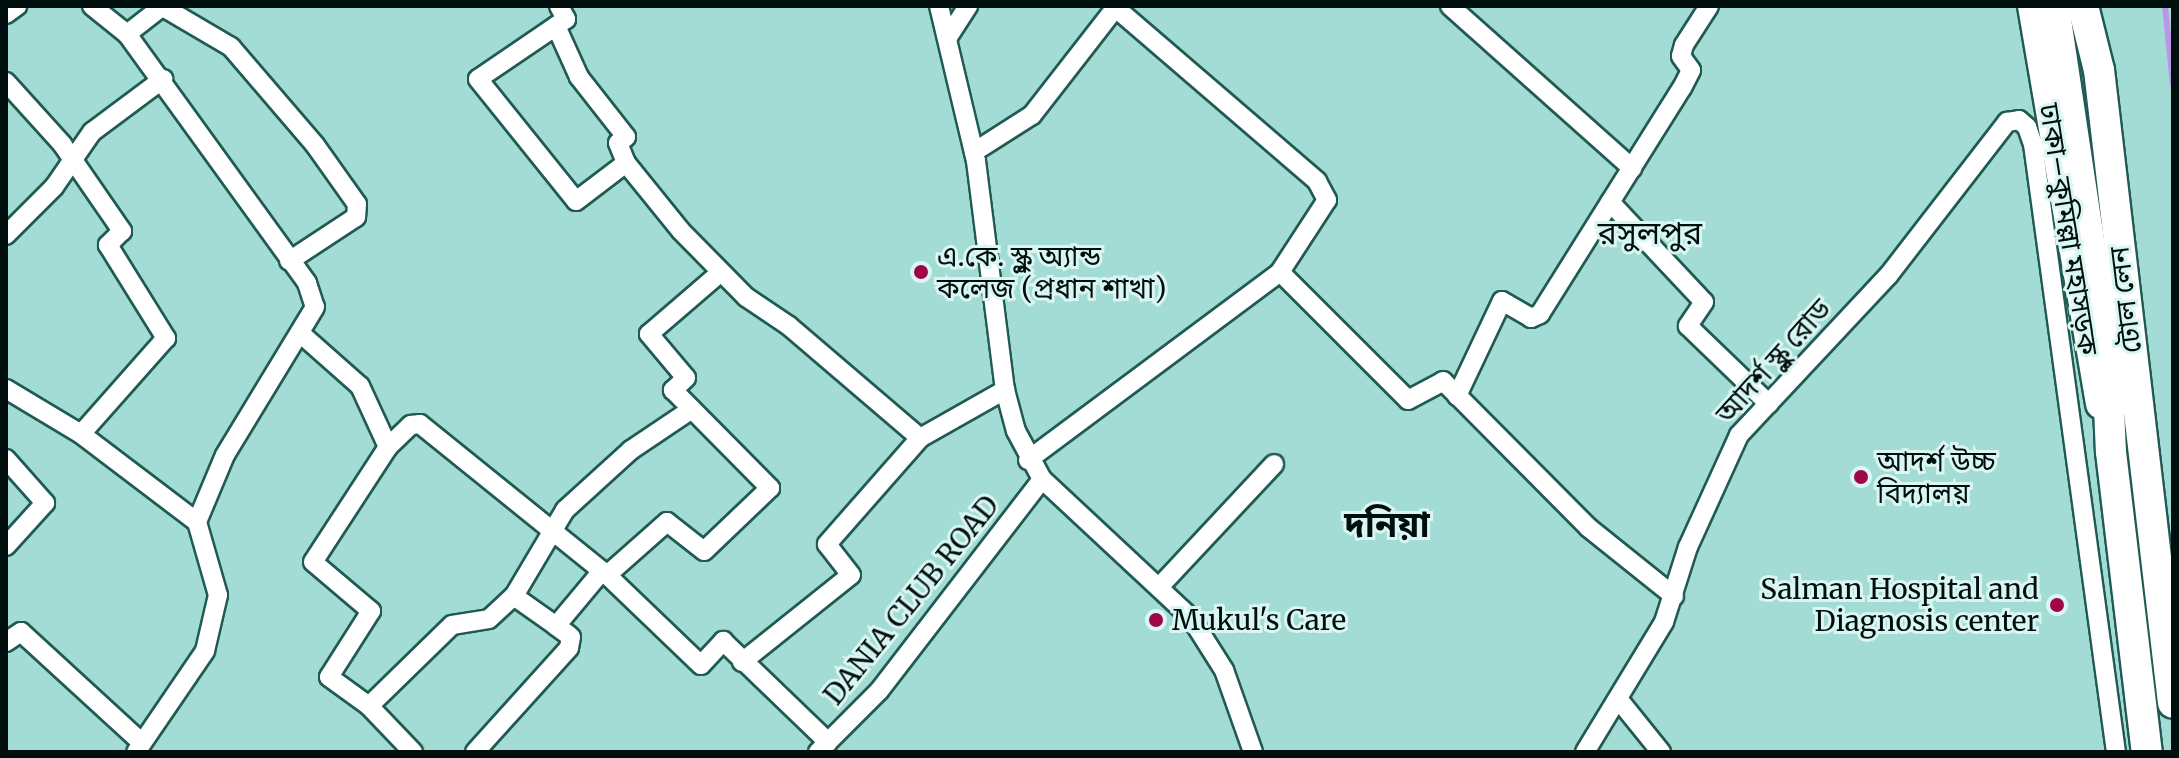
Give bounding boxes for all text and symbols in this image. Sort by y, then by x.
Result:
street label: ঢাকা–কুমিল্লা মহাসড়ক [2033,101,2105,357]
district label: রসুলপুর [1598,214,1702,252]
place label: এ.কে. স্কুল অ্যান্ড কলেজ (প্রধান শাখা) [937,239,1167,305]
street label: টোল লেন [2102,245,2148,355]
marker: এ.কে. স্কুল অ্যান্ড কলেজ (প্রধান শাখা) [912,263,930,281]
street label: আদর্শ স্কুল রোড [1709,292,1837,430]
place label: আদর্শ উচ্চ বিদ্যালয় [1877,444,1996,510]
marker: আদর্শ উচ্চ বিদ্যালয় [1852,468,1870,486]
street label: DANIA CLUB ROAD [816,489,1006,711]
district label: দনিয়া [1344,503,1430,547]
place label: Salman Hospital and Diagnosis center [1760,572,2039,638]
marker: Salman Hospital and Diagnosis center [2046,594,2068,616]
place label: Mukul's Care [1172,603,1346,637]
marker: Mukul's Care [1147,611,1165,629]

